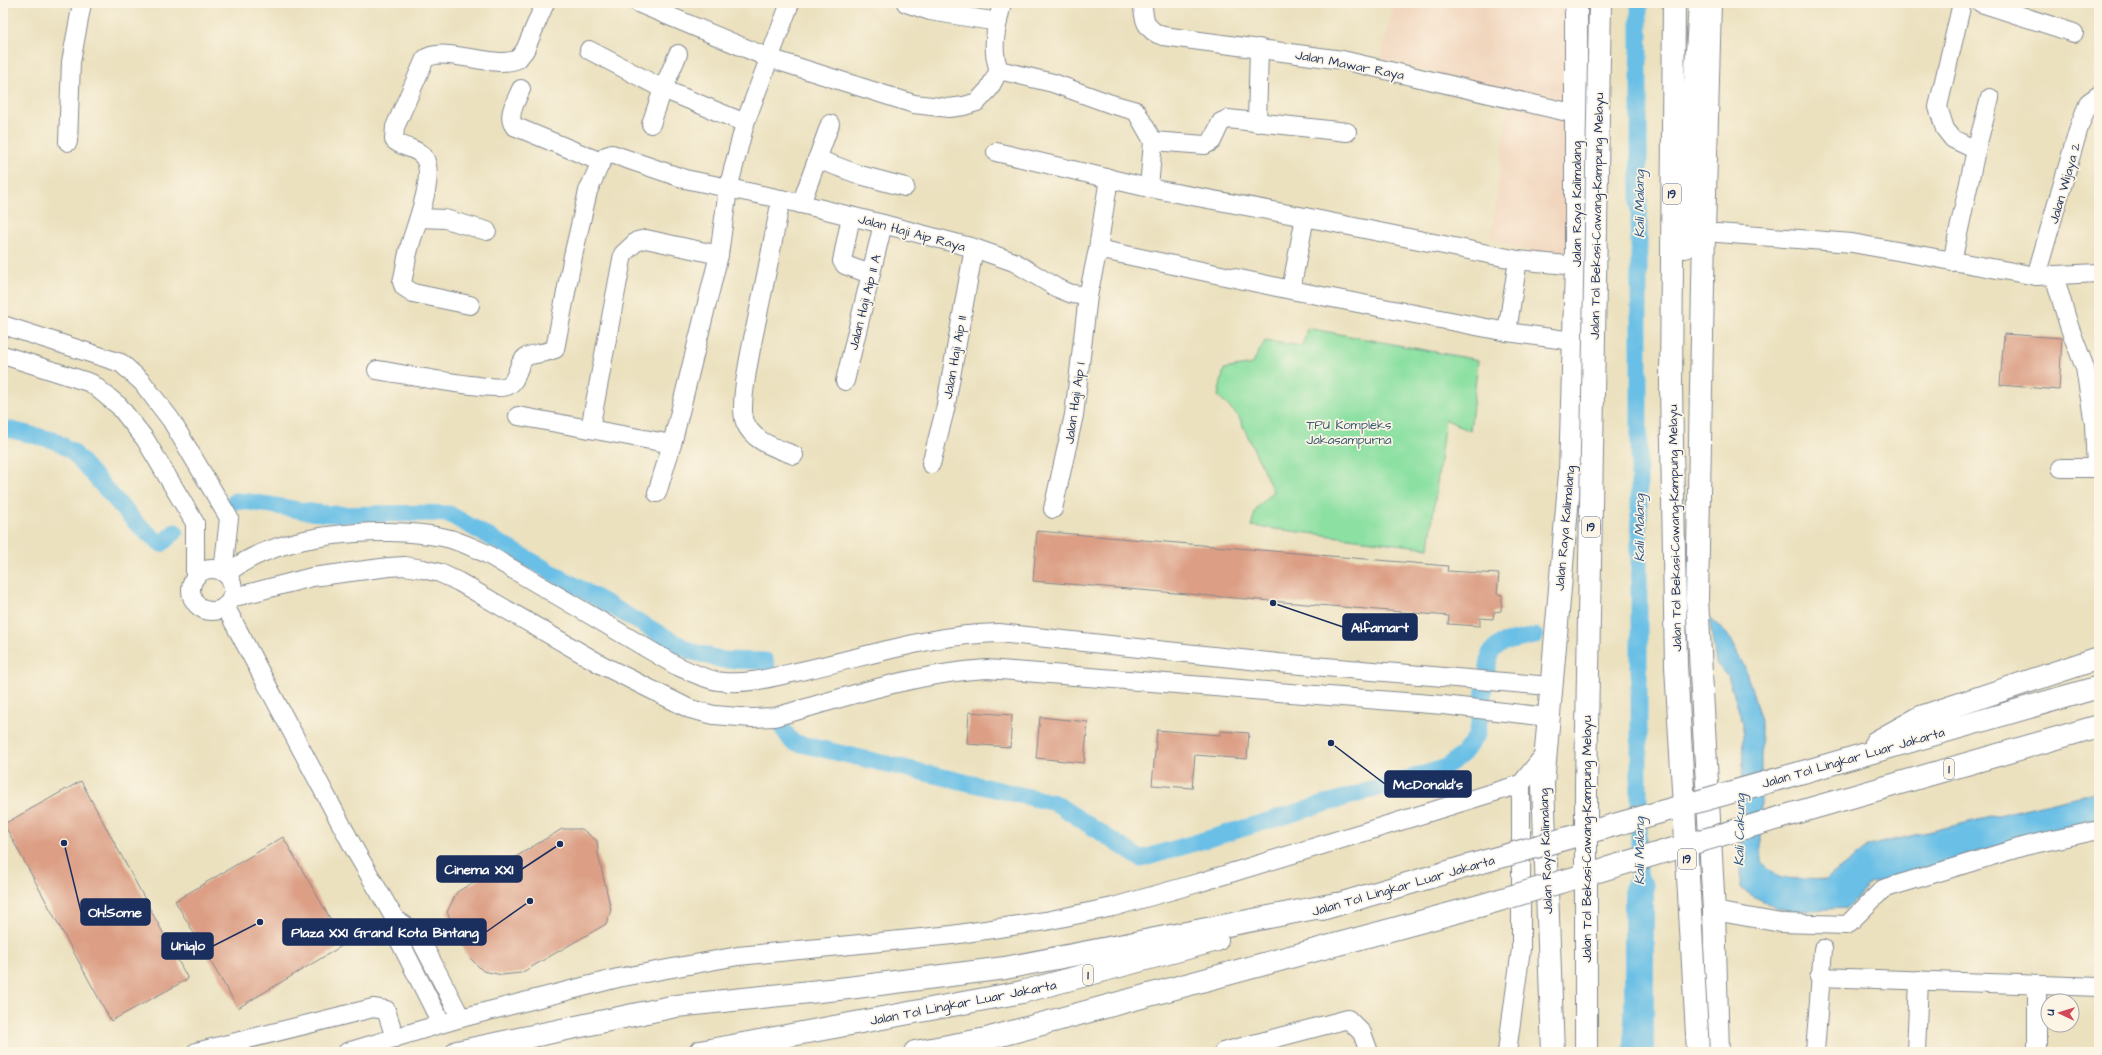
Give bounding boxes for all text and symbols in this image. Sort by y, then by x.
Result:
street label: Jalan Mawar Raya [1294,46,1406,85]
street label: Jalan Tol Bekasi–Cawang–Kampung Melayu [1586,92,1609,340]
street label: Jalan Wijaya 2 [2045,140,2086,226]
street label: Jalan Raya Kalimalang [1568,141,1587,267]
water label: Kali Malang [1630,169,1650,238]
road number: 19 [1663,184,1681,204]
street label: Jalan Haji Aip Raya [856,210,968,257]
street label: Jalan Haji Aip II A [844,252,886,352]
street label: Jalan Haji Aip II [939,314,971,400]
street label: Jalan Haji Aip I [1060,361,1090,445]
street label: Jalan Tol Bekasi–Cawang–Kampung Melayu [1664,404,1687,652]
park label: TPU Kompleks Jakasampurna [1306,416,1392,449]
street label: Jalan Raya Kalimalang [1551,464,1580,592]
water label: Kali Malang [1630,493,1650,562]
road number: 19 [1582,517,1600,537]
callout: Alfamart [1343,614,1417,640]
text: Alfamart [1351,618,1409,638]
street label: Jalan Tol Bekasi–Cawang–Kampung Melayu [1578,715,1597,963]
street label: Jalan Tol Lingkar Luar Jakarta [1760,723,1947,794]
road number: 1 [1944,759,1954,779]
callout: McDonald's [1385,771,1471,797]
text: McDonald's [1393,775,1463,795]
street label: Jalan Raya Kalimalang [1535,787,1558,914]
water label: Kali Cakung [1729,793,1751,866]
water label: Kali Malang [1630,816,1650,885]
road number: 19 [1678,849,1696,869]
street label: Jalan Tol Lingkar Luar Jakarta [1310,851,1497,922]
callout: Cinema XXI [437,856,522,882]
text: Cinema XXI [444,860,514,880]
callout: Oh!Some [81,899,150,925]
text: Oh!Some [88,903,142,923]
callout: Plaza XXI Grand Kota Bintang [283,919,486,945]
text: Plaza XXI Grand Kota Bintang [291,923,480,944]
callout: Uniqlo [162,933,213,959]
text: Uniqlo [171,936,205,956]
road number: 1 [1083,965,1093,985]
street label: Jalan Tol Lingkar Luar Jakarta [869,976,1058,1031]
north arrow [2040,993,2080,1033]
text: U [2043,1009,2058,1017]

